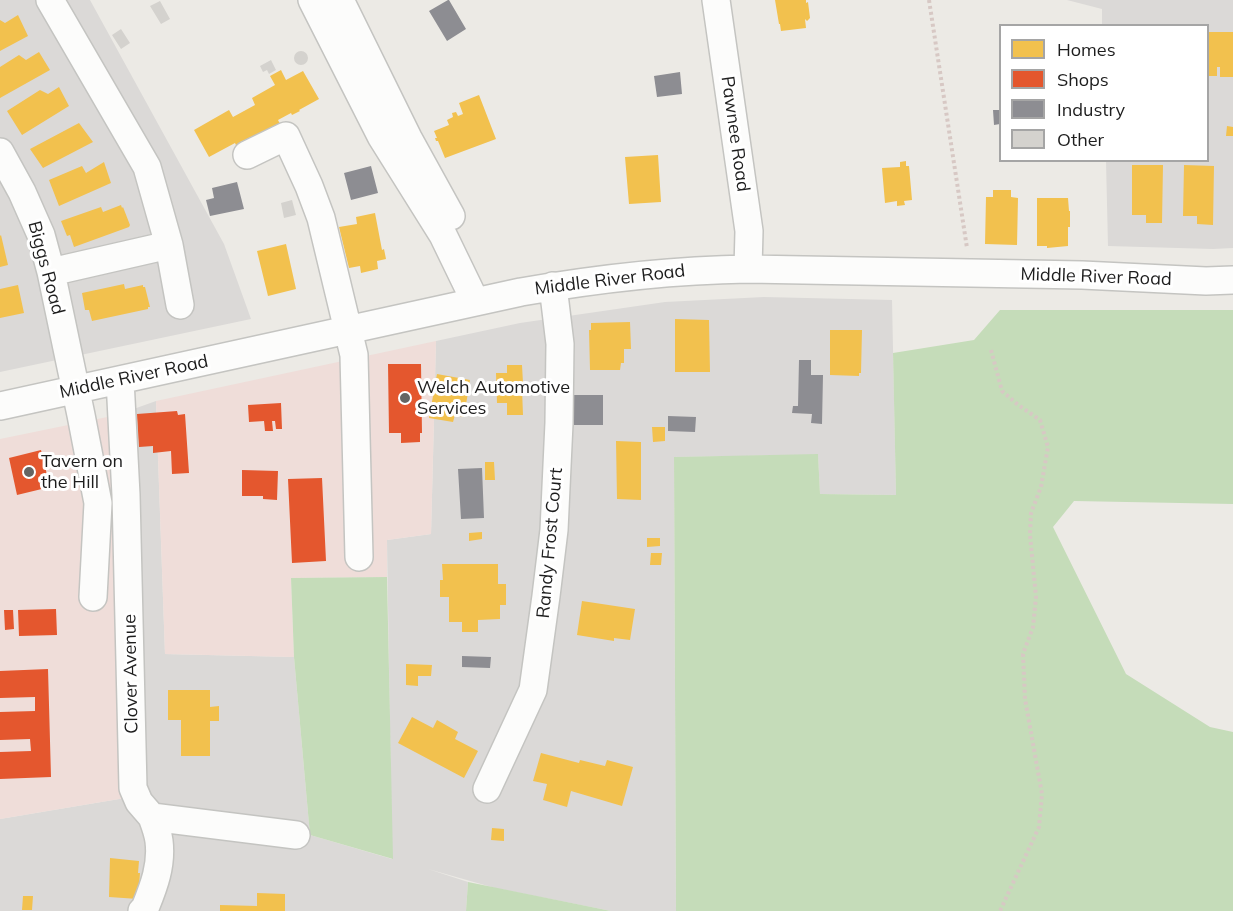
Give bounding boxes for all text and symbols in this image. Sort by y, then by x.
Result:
legend [999,24,1209,162]
text: Homes [1057,38,1116,61]
text: Shops [1057,68,1109,91]
street label: Pawnee Road [716,75,754,193]
text: Industry [1057,98,1125,121]
text: Other [1057,128,1104,151]
street label: Biggs Road [23,219,69,317]
street label: Middle River Road [534,260,686,300]
street label: Middle River Road [1020,264,1172,290]
street label: Middle River Road [58,351,210,403]
place label: Welch Automotive Services [417,377,570,420]
marker: Welch Automotive Services [398,391,412,405]
place label: Tavern on the Hill [41,451,123,494]
marker: Tavern on the Hill [22,465,36,479]
street label: Randy Frost Court [533,467,567,619]
street label: Clover Avenue [119,614,143,734]

